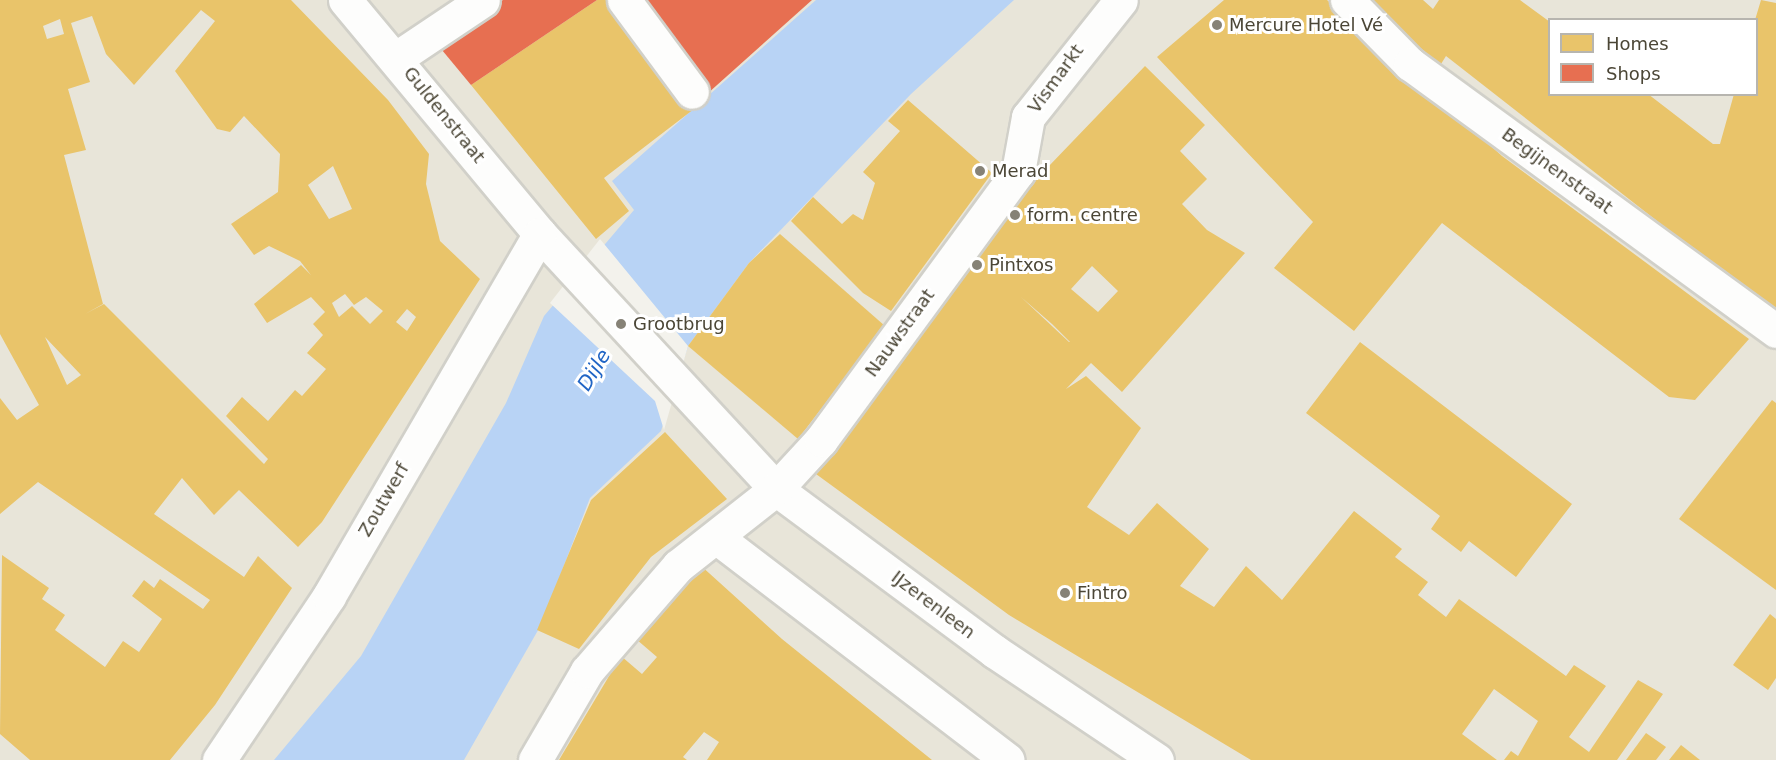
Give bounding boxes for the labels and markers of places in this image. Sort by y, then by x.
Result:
place label: Mercure Hotel Vé [1229,14,1383,36]
marker: Mercure Hotel Vé [1210,18,1224,32]
place label: Merad [992,160,1048,182]
marker: Merad [973,164,987,178]
place label: form. centre [1027,204,1138,226]
marker: form. centre [1008,208,1022,222]
place label: Pintxos [989,254,1053,276]
marker: Pintxos [970,258,984,272]
place label: Grootbrug [633,313,725,335]
marker: Grootbrug [614,317,628,331]
place label: Fintro [1077,582,1128,604]
marker: Fintro [1058,586,1072,600]

